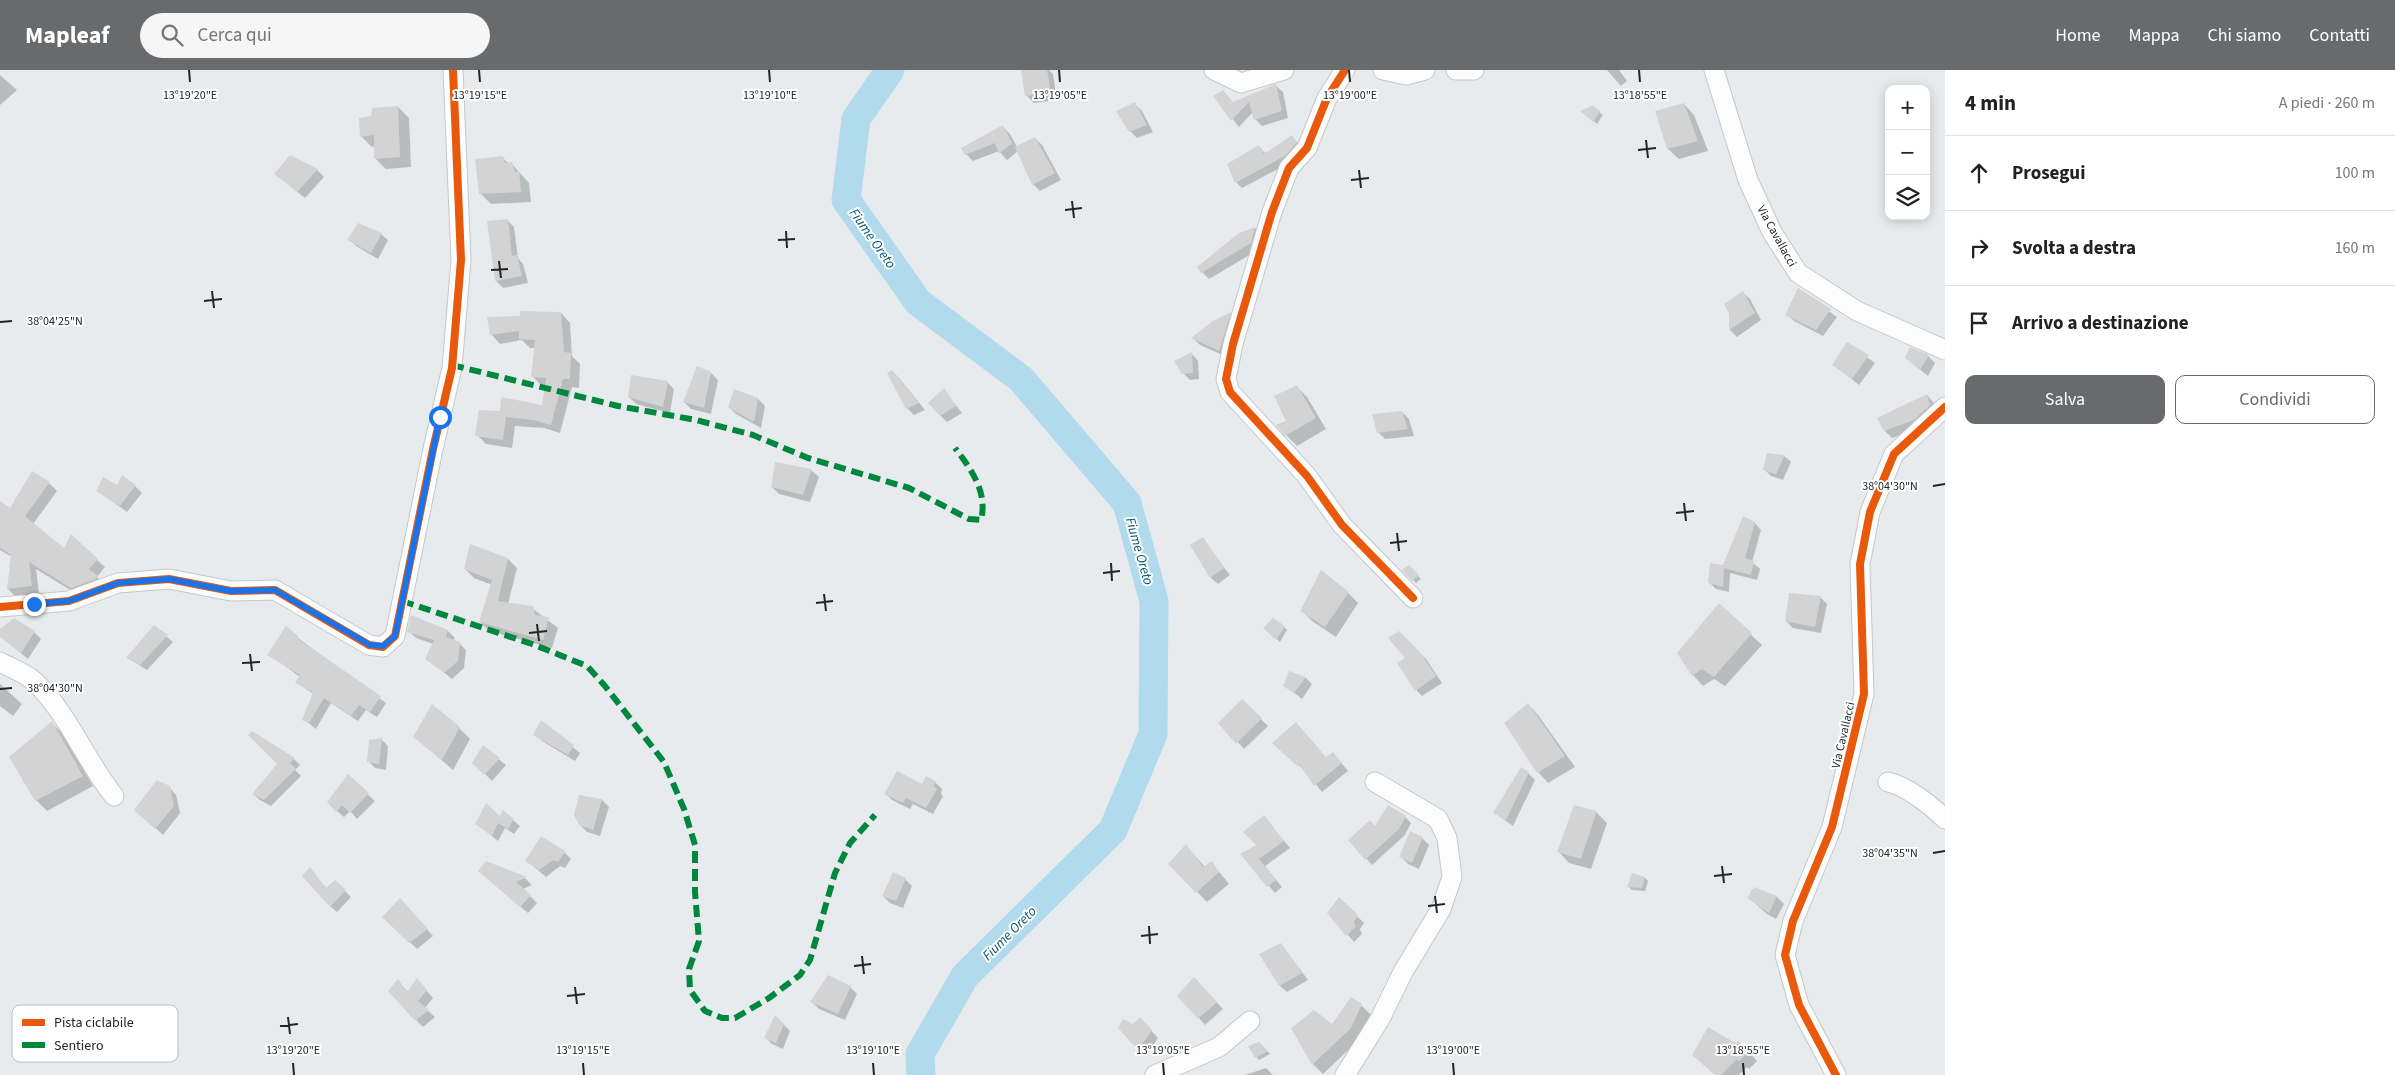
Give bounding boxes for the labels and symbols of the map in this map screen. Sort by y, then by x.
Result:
text: 13°19'20"E [163,87,217,104]
text: 13°19'15"E [453,87,507,104]
text: 13°19'10"E [743,87,797,104]
text: 13°19'05"E [1033,87,1087,104]
text: 13°19'00"E [1323,87,1377,104]
text: 13°18'55"E [1613,87,1667,104]
street label: Via Cavallacci [1753,203,1800,270]
water label: Fiume Oreto [844,204,900,273]
text: 38°04'25"N [27,313,83,330]
route start [429,406,452,429]
text: 38°04'30"N [1862,478,1918,495]
water label: Fiume Oreto [1120,515,1158,587]
route end [23,593,46,616]
text: 38°04'30"N [27,680,83,697]
street label: Via Cavallacci [1828,700,1859,770]
text: 38°04'35"N [1862,845,1918,862]
water label: Fiume Oreto [978,902,1041,965]
legend [12,1005,178,1062]
text: Pista ciclabile [54,1013,134,1033]
text: Sentiero [54,1036,104,1056]
text: 13°19'20"E [266,1042,320,1059]
text: 13°19'15"E [556,1042,610,1059]
text: 13°19'10"E [846,1042,900,1059]
text: 13°19'05"E [1136,1042,1190,1059]
text: 13°19'00"E [1426,1042,1480,1059]
text: 13°18'55"E [1716,1042,1770,1059]

